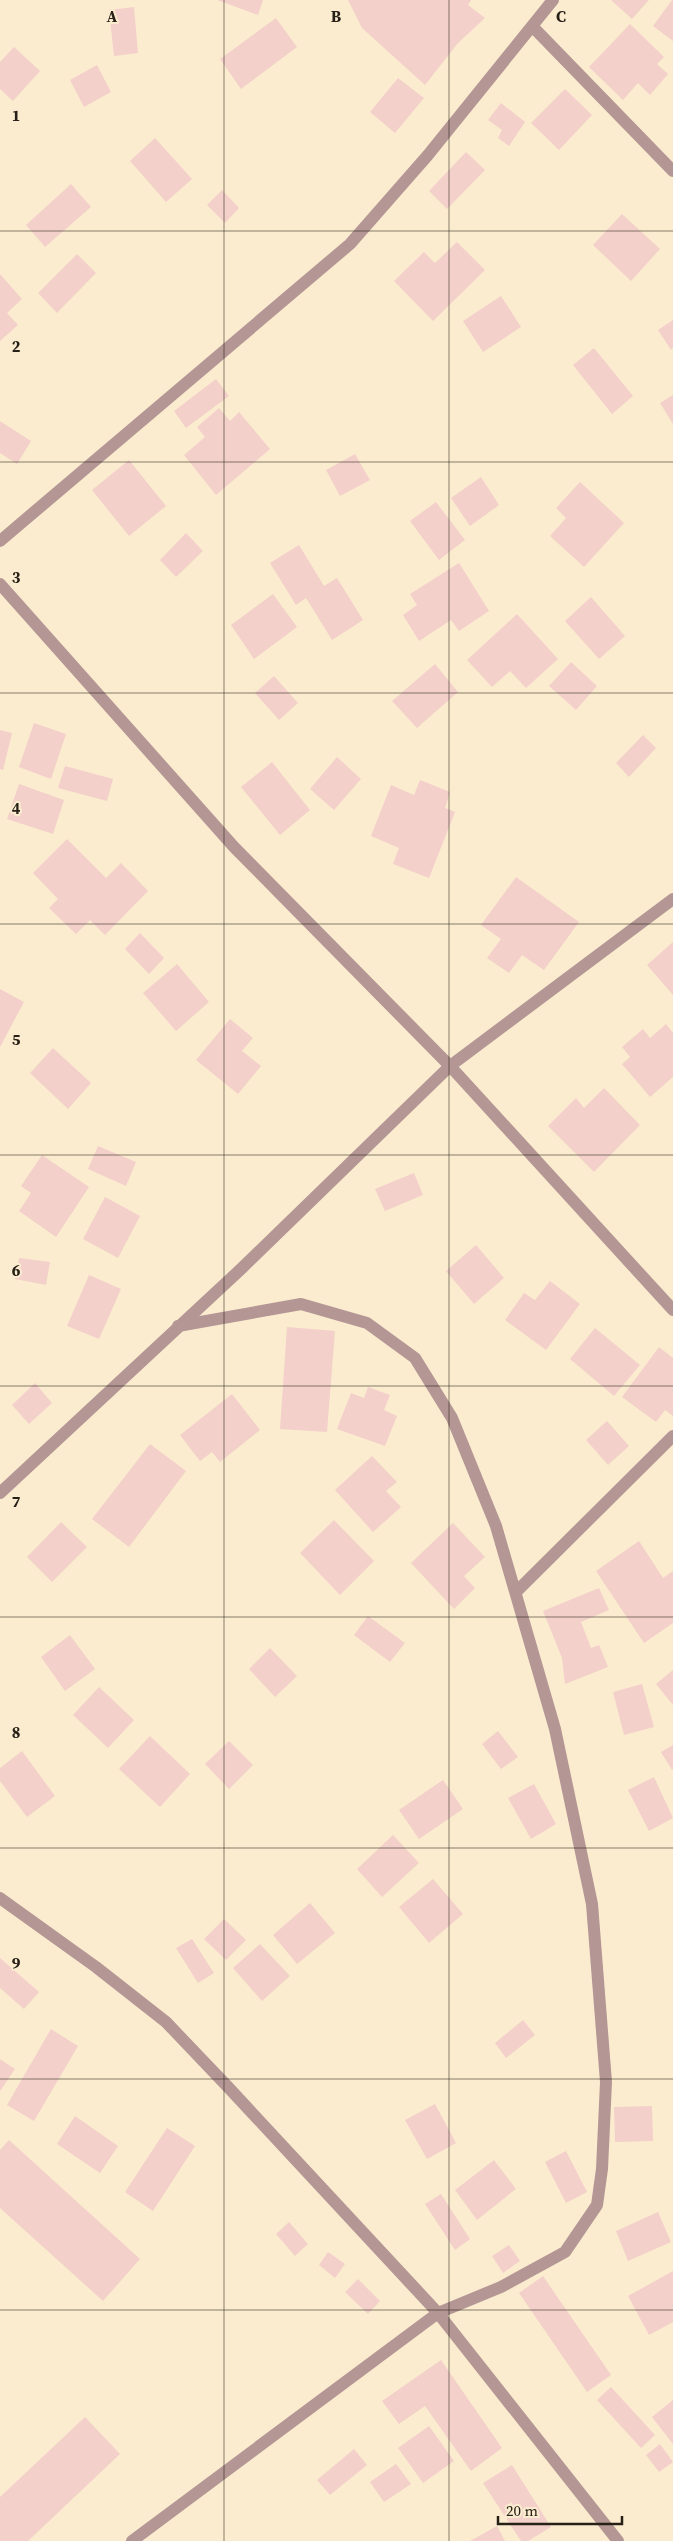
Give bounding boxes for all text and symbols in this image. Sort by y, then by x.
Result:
text: A [107,5,118,27]
text: B [331,5,342,27]
text: C [556,5,566,27]
text: 1 [12,104,20,126]
text: 2 [12,335,21,357]
text: 3 [12,566,21,588]
text: 4 [12,797,21,819]
text: 5 [12,1028,21,1050]
text: 6 [12,1259,21,1281]
text: 7 [12,1490,21,1512]
text: 8 [12,1721,20,1743]
text: 9 [12,1952,21,1974]
scale bar [498,2494,622,2526]
text: 20 m [506,2500,538,2521]

